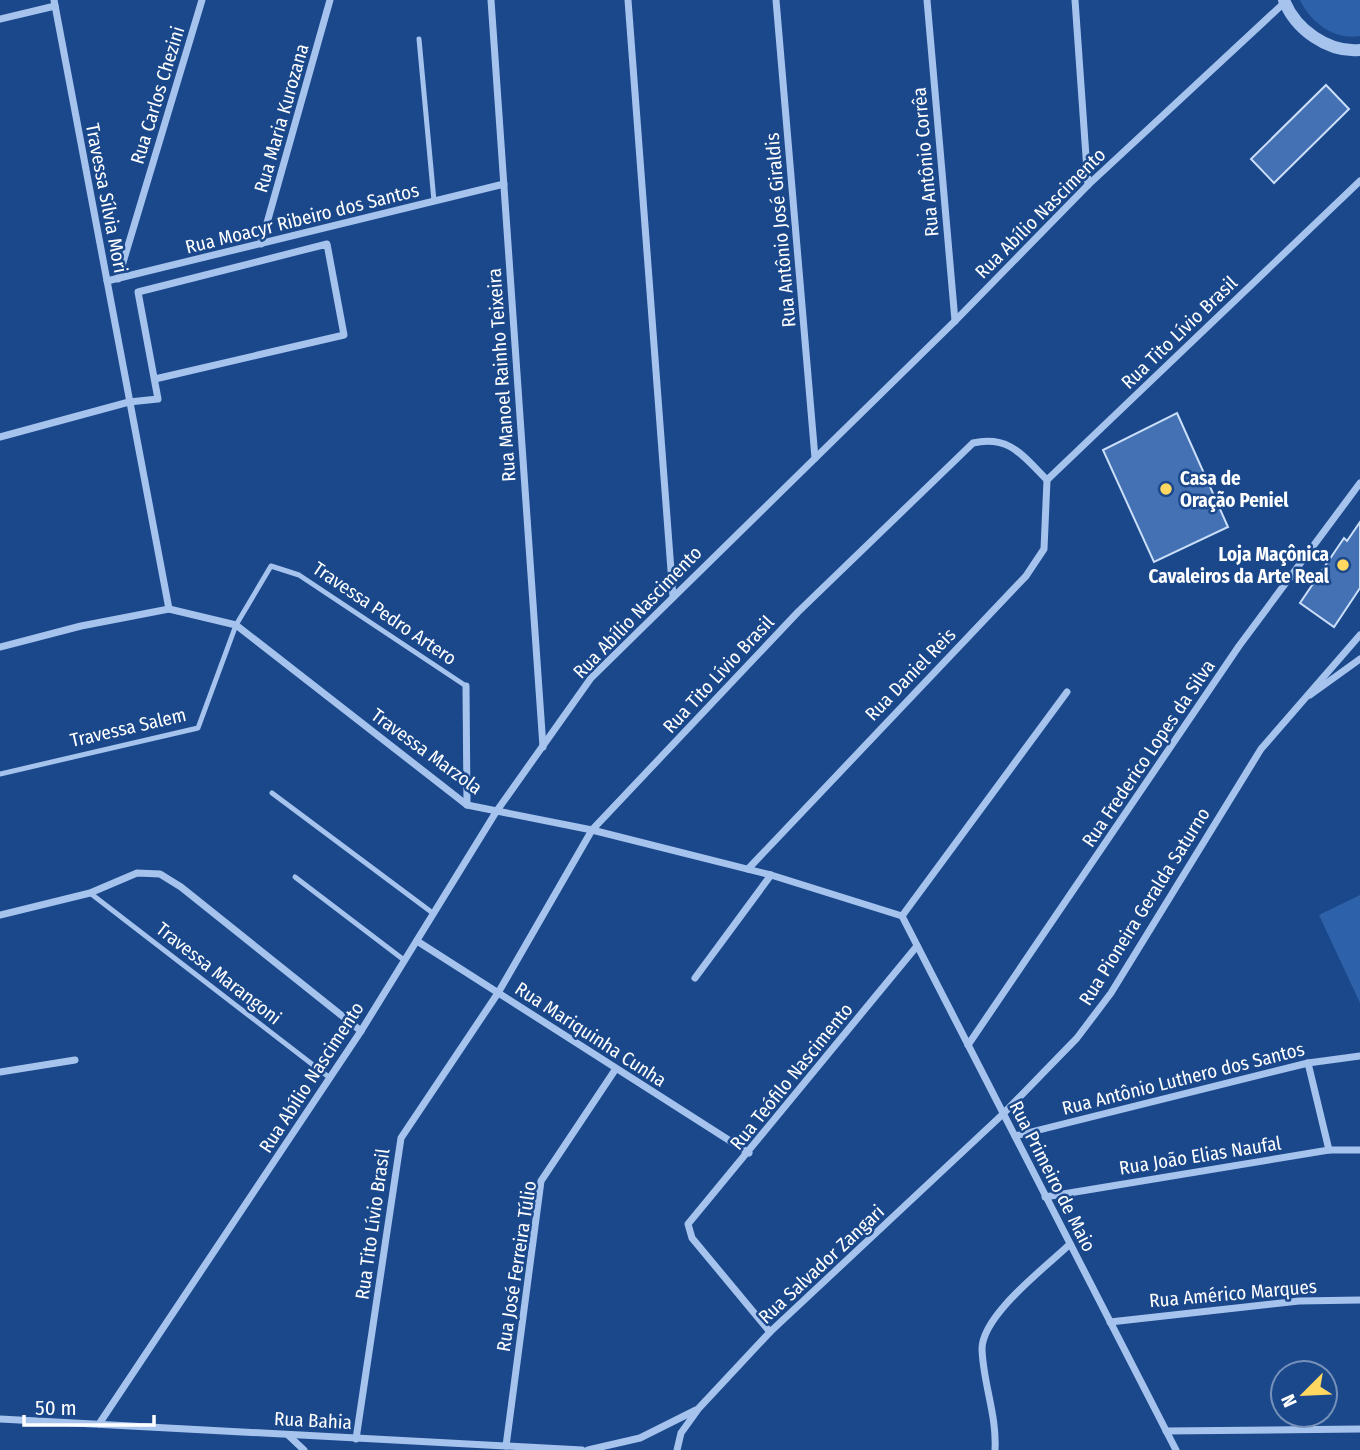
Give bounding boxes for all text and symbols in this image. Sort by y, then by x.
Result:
street label: Rua Carlos Chezini [126,24,189,167]
street label: Rua Maria Kurozana [249,41,314,195]
street label: Rua Antônio Corrêa [908,86,943,238]
street label: Travessa Sílvia Mori [81,121,132,275]
street label: Rua Antônio José Giraldis [761,132,800,328]
street label: Rua Abílio Nascimento [970,143,1110,283]
street label: Rua Moacyr Ribeiro dos Santos [183,178,421,259]
street label: Rua Manoel Rainho Teixeira [483,267,520,483]
street label: Rua Tito Lívio Brasil [1117,271,1242,394]
place label: Casa de Oração Peniel [1180,467,1289,512]
marker: Casa de Oração Peniel [1158,481,1174,497]
street label: Rua Abílio Nascimento [568,541,706,683]
place label: Loja Maçônica Cavaleiros da Arte Real [1148,543,1330,588]
street label: Travessa Pedro Artero [309,557,461,670]
marker: Loja Maçônica Cavaleiros da Arte Real [1335,557,1351,573]
street label: Rua Tito Lívio Brasil [658,611,779,738]
street label: Rua Daniel Reis [860,623,960,726]
street label: Rua Frederico Lopes da Silva [1077,655,1220,851]
street label: Travessa Salem [68,703,188,752]
street label: Travessa Marzola [367,703,487,799]
street label: Rua Pioneira Geralda Saturno [1074,803,1215,1009]
street label: Travessa Marangoni [152,917,286,1029]
street label: Rua Mariquinha Cunha [511,977,671,1092]
street label: Rua Abílio Nascimento [254,998,369,1157]
street label: Rua Teófilo Nascimento [725,998,858,1154]
street label: Rua Antônio Luthero dos Santos [1060,1037,1307,1120]
street label: Rua Primeiro de Maio [1005,1097,1100,1255]
street label: Rua João Elias Naufal [1118,1131,1283,1180]
street label: Rua Tito Lívio Brasil [351,1147,394,1301]
street label: Rua José Ferreira Túlio [492,1179,541,1353]
street label: Rua Salvador Zangari [754,1200,889,1329]
street label: Rua Américo Marques [1148,1275,1318,1312]
north arrow [1269,1359,1339,1429]
scale bar [24,1384,154,1428]
text: N [1276,1391,1302,1411]
text: 50 m [35,1395,77,1421]
street label: Rua Bahia [273,1407,352,1434]

